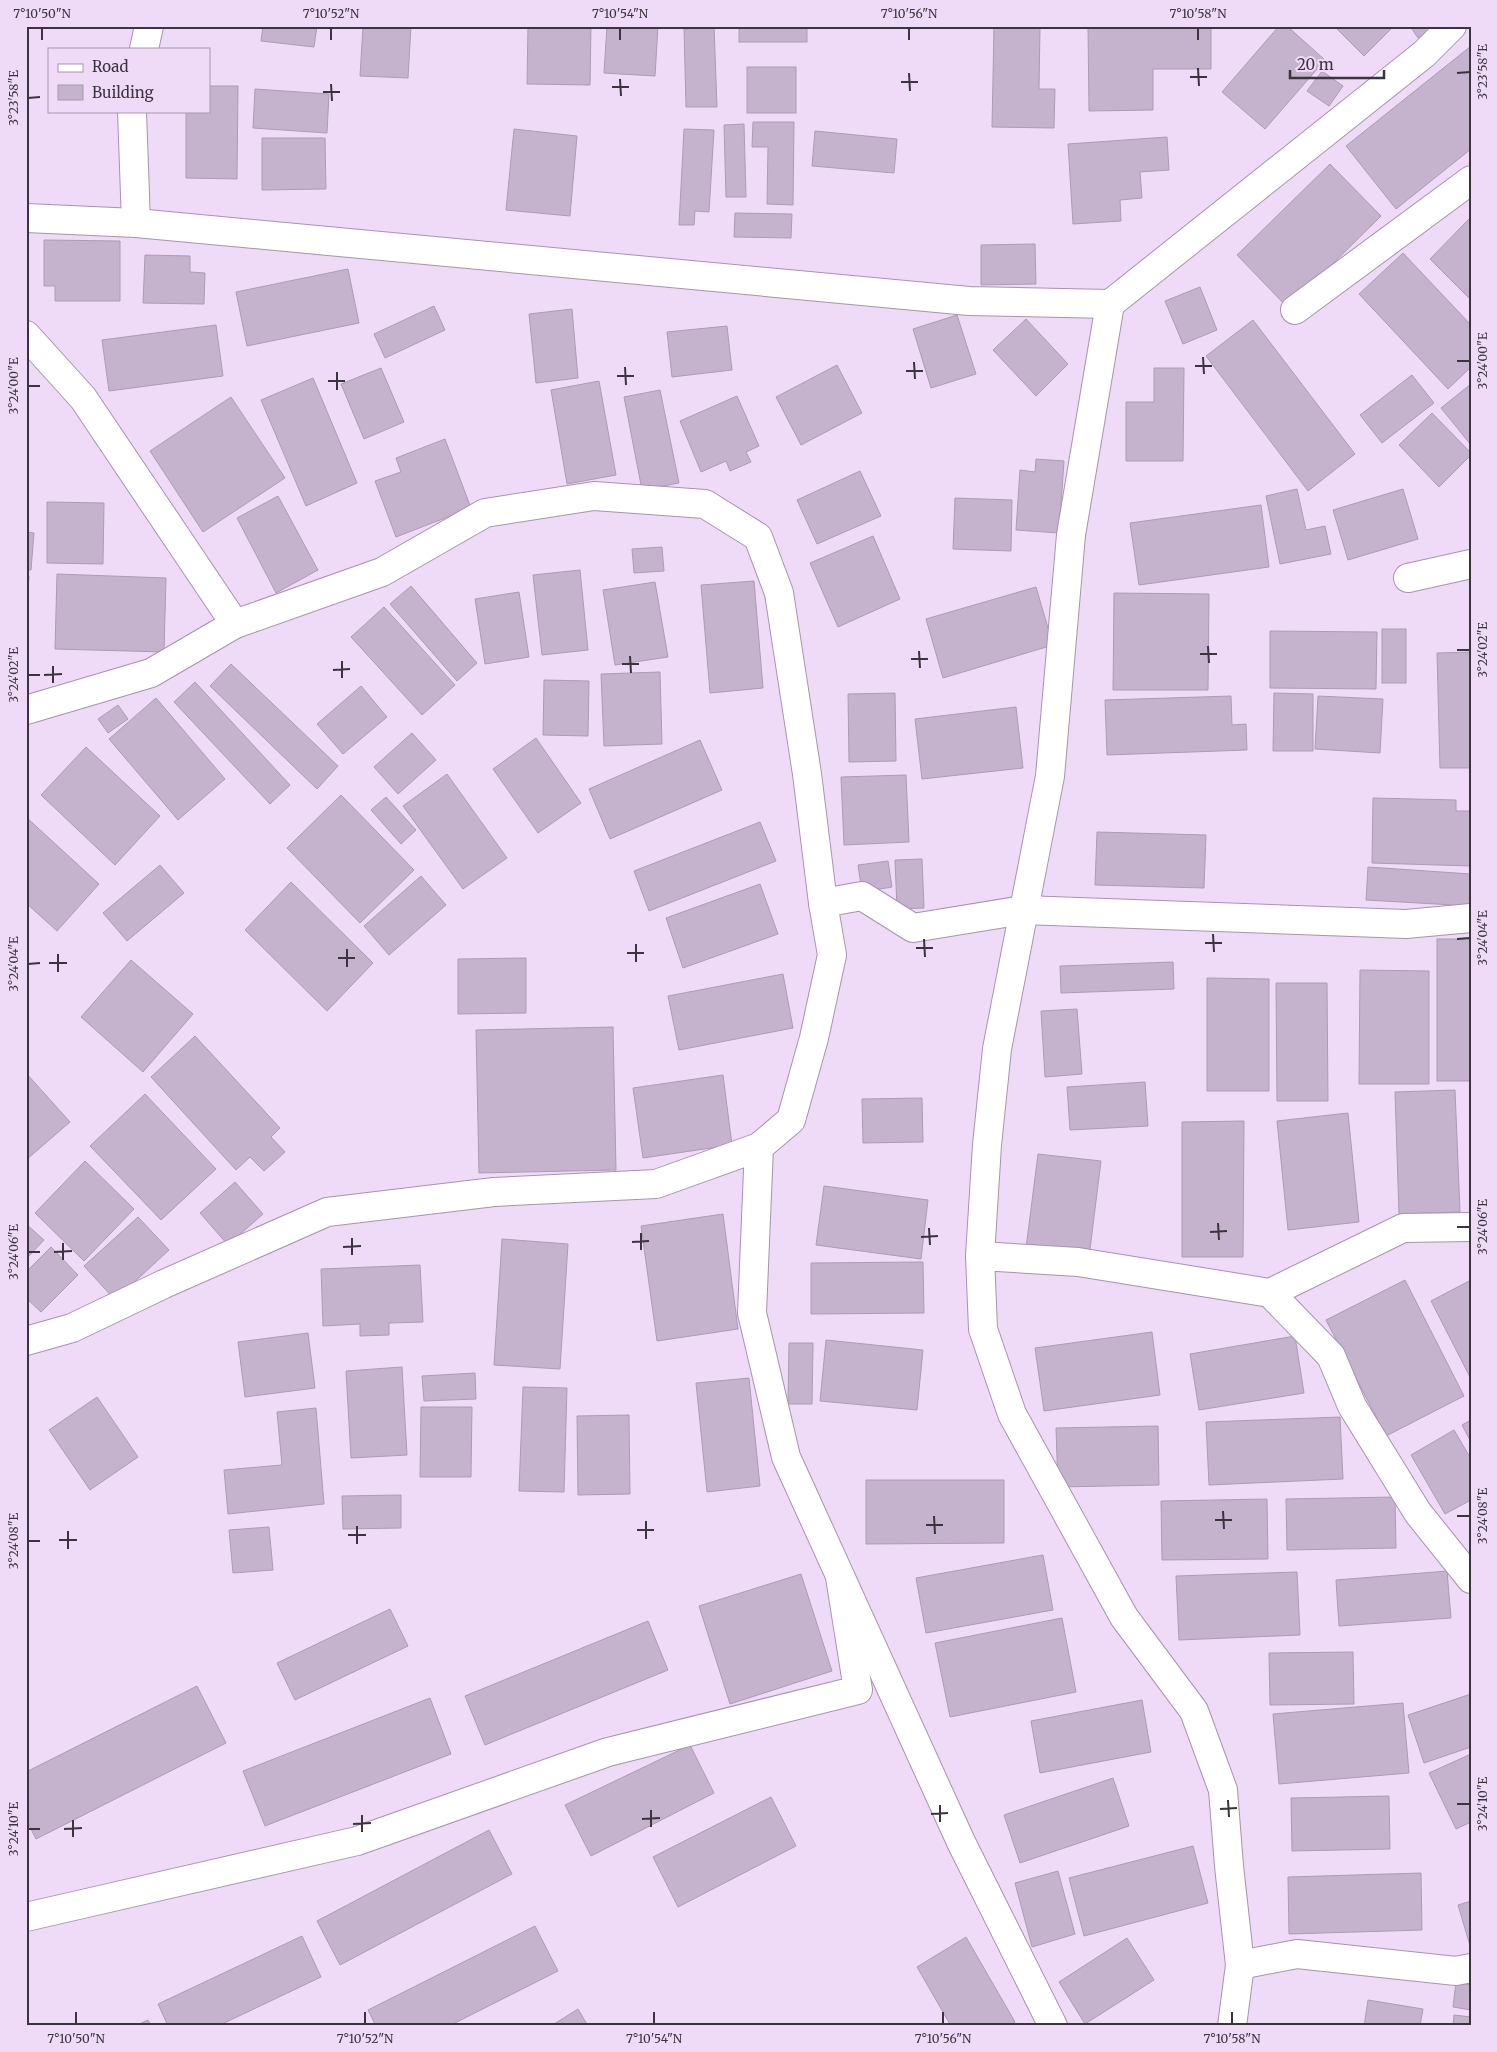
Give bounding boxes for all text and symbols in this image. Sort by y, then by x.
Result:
text: 7°10'50"N [13,6,72,21]
text: 7°10'52"N [303,6,360,21]
text: 7°10'54"N [592,6,649,21]
text: 7°10'56"N [881,6,938,21]
text: 7°10'58"N [1170,6,1227,21]
text: 3°23'58"E [1475,44,1490,100]
legend [48,48,210,112]
scale bar [1290,48,1383,80]
text: 20 m [1297,55,1334,74]
text: Road [92,57,128,76]
text: 3°23'58"E [6,70,21,126]
text: Building [92,83,154,102]
text: 3°24'00"E [1475,332,1490,390]
text: 3°24'00"E [6,357,21,415]
text: 3°24'02"E [1475,622,1490,678]
text: 3°24'02"E [6,647,21,703]
text: 3°24'04"E [1475,910,1490,966]
text: 3°24'04"E [6,936,21,992]
text: 3°24'06"E [1475,1199,1490,1255]
text: 3°24'06"E [6,1224,21,1280]
text: 3°24'08"E [1475,1487,1490,1544]
text: 3°24'08"E [6,1512,21,1569]
text: 3°24'10"E [1475,1776,1490,1831]
text: 3°24'10"E [6,1801,21,1856]
text: 7°10'50"N [47,2031,106,2046]
text: 7°10'52"N [337,2031,394,2046]
text: 7°10'54"N [626,2031,683,2046]
text: 7°10'56"N [915,2031,972,2046]
text: 7°10'58"N [1204,2031,1261,2046]

